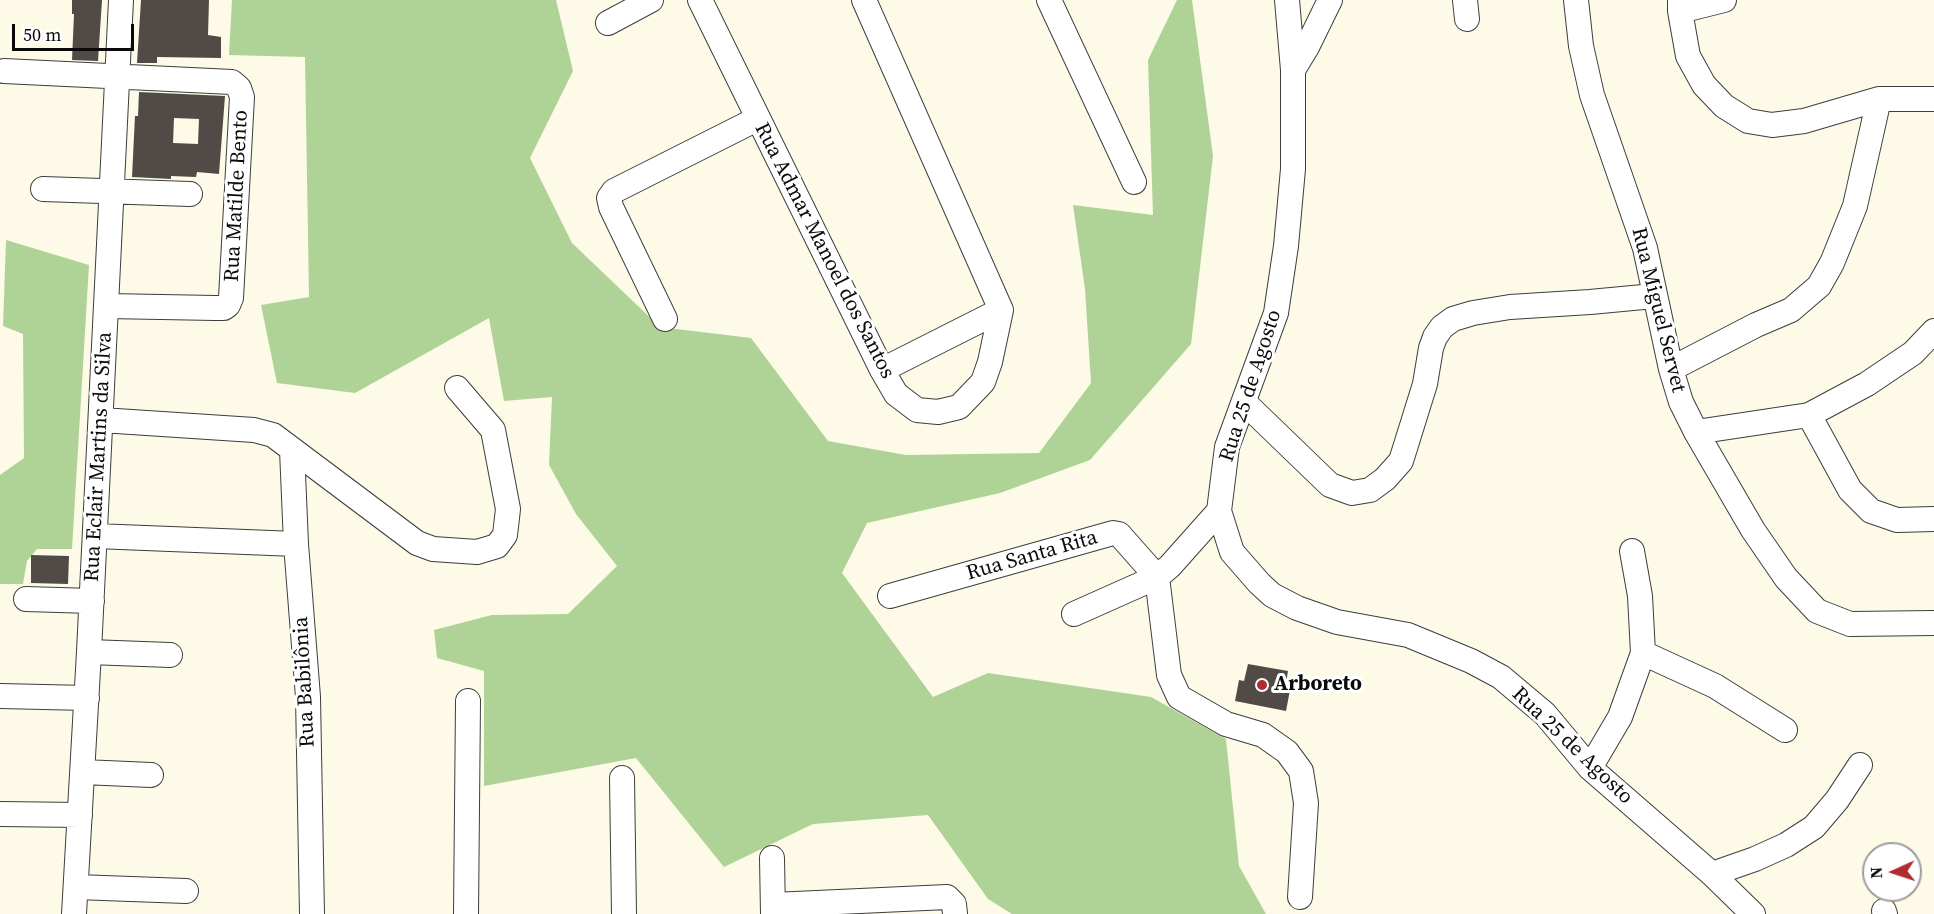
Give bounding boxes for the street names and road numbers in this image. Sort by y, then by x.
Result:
street label: Rua Matilde Bento [220,109,254,283]
street label: Rua Admar Manoel dos Santos [748,119,900,383]
street label: Rua Miguel Servet [1625,225,1691,395]
street label: Rua 25 de Agosto [1215,307,1287,465]
street label: Rua Eclair Martins da Silva [80,331,118,583]
street label: Rua Santa Rita [964,525,1100,587]
street label: Rua Babilônia [289,616,321,748]
street label: Rua 25 de Agosto [1506,682,1638,810]

